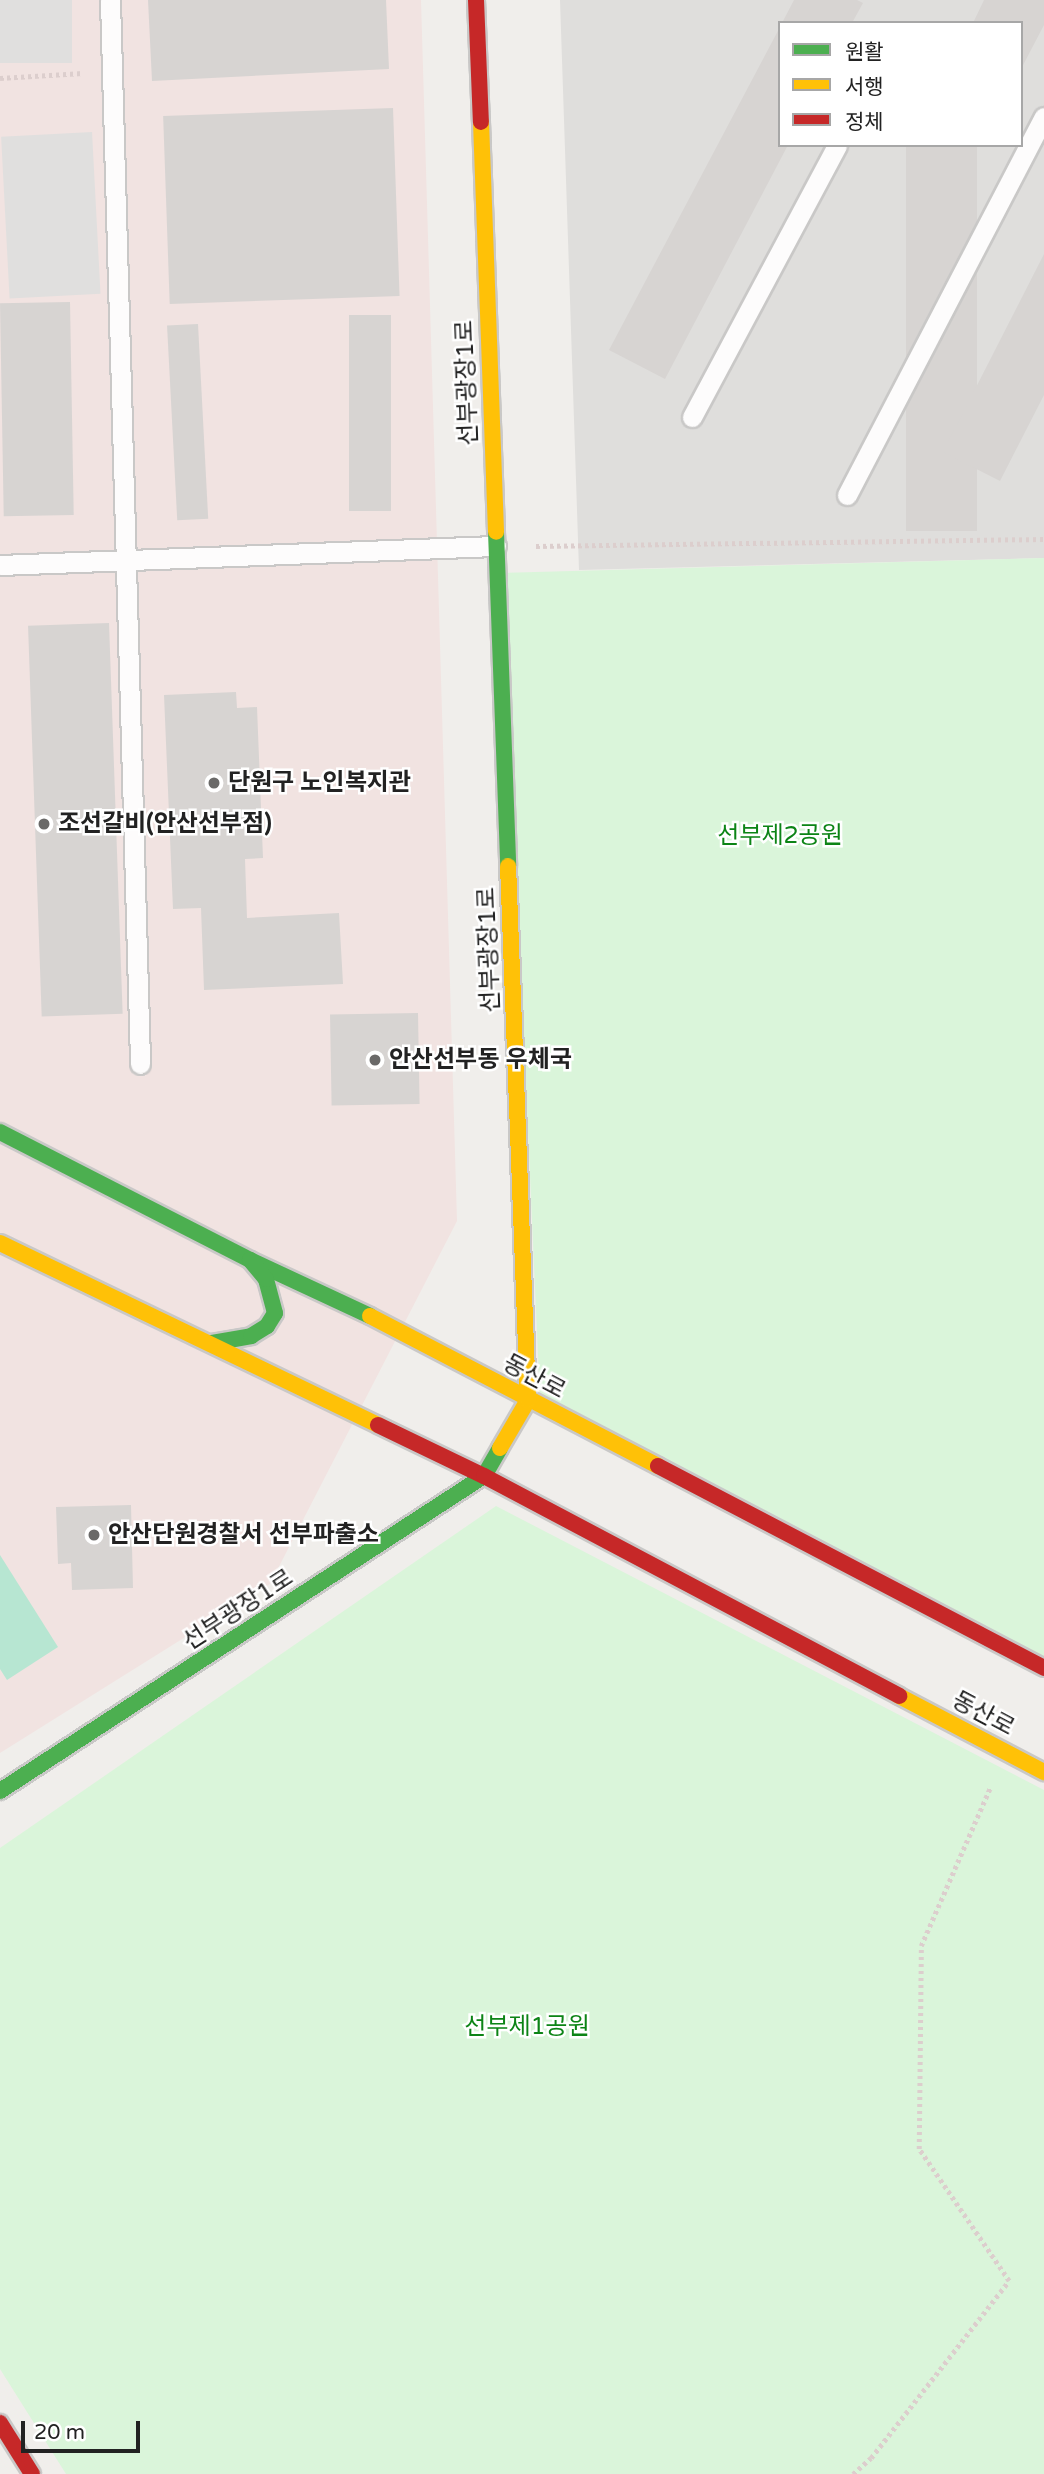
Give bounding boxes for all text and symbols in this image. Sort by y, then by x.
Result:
legend [778,21,1023,147]
text: 원활 [845,40,884,65]
text: 서행 [845,75,884,100]
text: 정체 [845,110,884,135]
street label: 선부광장1로 [450,320,484,446]
place label: 단원구 노인복지관 [228,769,411,797]
marker: 단원구 노인복지관 [206,775,222,791]
place label: 조선갈비(안산선부점) [58,810,272,838]
marker: 조선갈비(안산선부점) [36,816,52,832]
park label: 선부제2공원 [717,822,843,850]
street label: 선부광장1로 [472,887,506,1013]
place label: 안산선부동 우체국 [389,1046,572,1074]
marker: 안산선부동 우체국 [367,1052,383,1068]
street label: 동산로 [498,1349,570,1405]
place label: 안산단원경찰서 선부파출소 [108,1521,379,1549]
marker: 안산단원경찰서 선부파출소 [86,1527,102,1543]
street label: 선부광장1로 [178,1564,298,1656]
street label: 동산로 [947,1686,1019,1742]
park label: 선부제1공원 [464,2013,590,2041]
scale bar [24,2408,144,2452]
text: 20 m [34,2420,85,2445]

